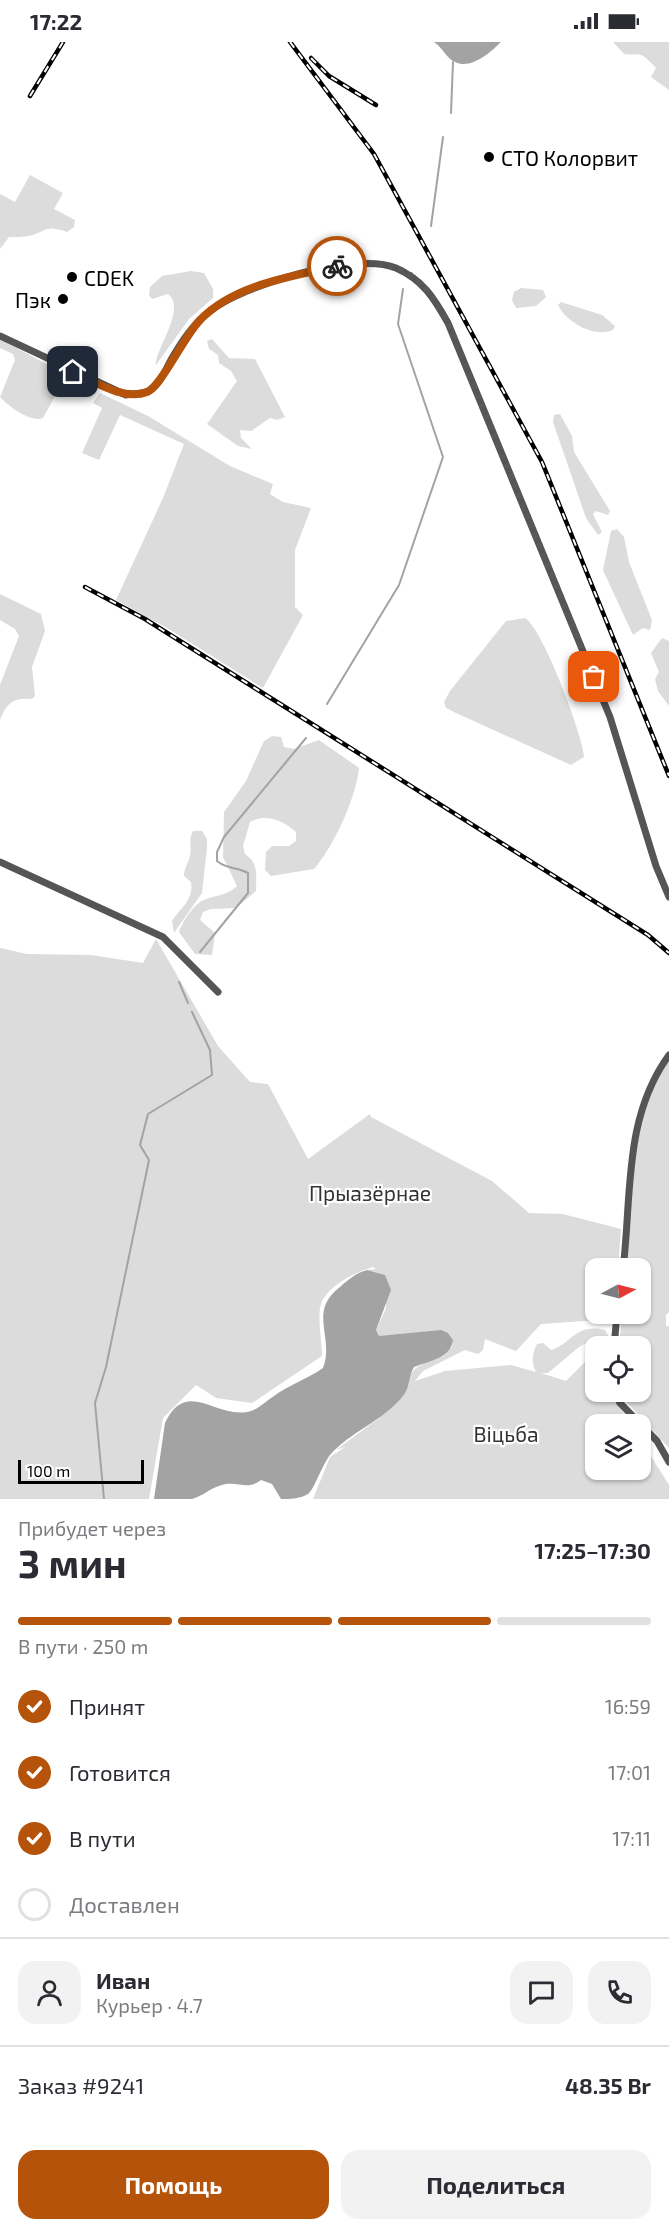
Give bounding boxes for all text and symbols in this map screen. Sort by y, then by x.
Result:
text: 17:22 [30,8,82,34]
place label: СТО Колорвит [501,145,638,170]
marker: СТО Колорвит [482,150,496,164]
courier [307,236,367,296]
icon: bike [321,250,354,283]
place label: CDEK [84,265,135,290]
marker: CDEK [65,270,79,284]
place label: Пэк [15,287,51,312]
marker: Пэк [56,292,70,306]
pin [47,346,98,397]
icon: home [56,355,89,388]
pin [568,651,619,702]
icon: bag [577,660,610,693]
park label: Прыазёрнае [309,1180,431,1205]
north arrow [585,1258,651,1324]
map controls [585,1258,651,1480]
button: locate [585,1336,651,1402]
button: layers [585,1414,651,1480]
park label: Віцьба [473,1421,539,1446]
scale bar [18,1457,144,1484]
text: 100 m [27,1461,70,1480]
text: Прибудет через [18,1516,166,1540]
text: 17:25–17:30 [535,1537,651,1563]
text: 3 мин [18,1539,127,1586]
text: В пути · 250 m [18,1634,148,1658]
icon: check [18,1690,51,1723]
text: Принят [69,1693,145,1719]
text: 16:59 [605,1694,651,1718]
icon: check [18,1756,51,1789]
text: Готовится [69,1759,171,1785]
text: 17:01 [608,1760,651,1784]
icon: check [18,1822,51,1855]
text: В пути [69,1825,136,1851]
text: 17:11 [612,1826,651,1850]
text: Доставлен [69,1891,180,1917]
button: person [18,1961,81,2024]
button: chat [510,1961,573,2024]
button: phone [588,1961,651,2024]
text: Иван [96,1967,150,1993]
text: Курьер · 4.7 [96,1993,203,2017]
text: Заказ #9241 [18,2072,144,2098]
text: 48.35 Br [565,2072,651,2098]
button: Помощь [18,2150,329,2219]
button: Поделиться [341,2150,651,2219]

